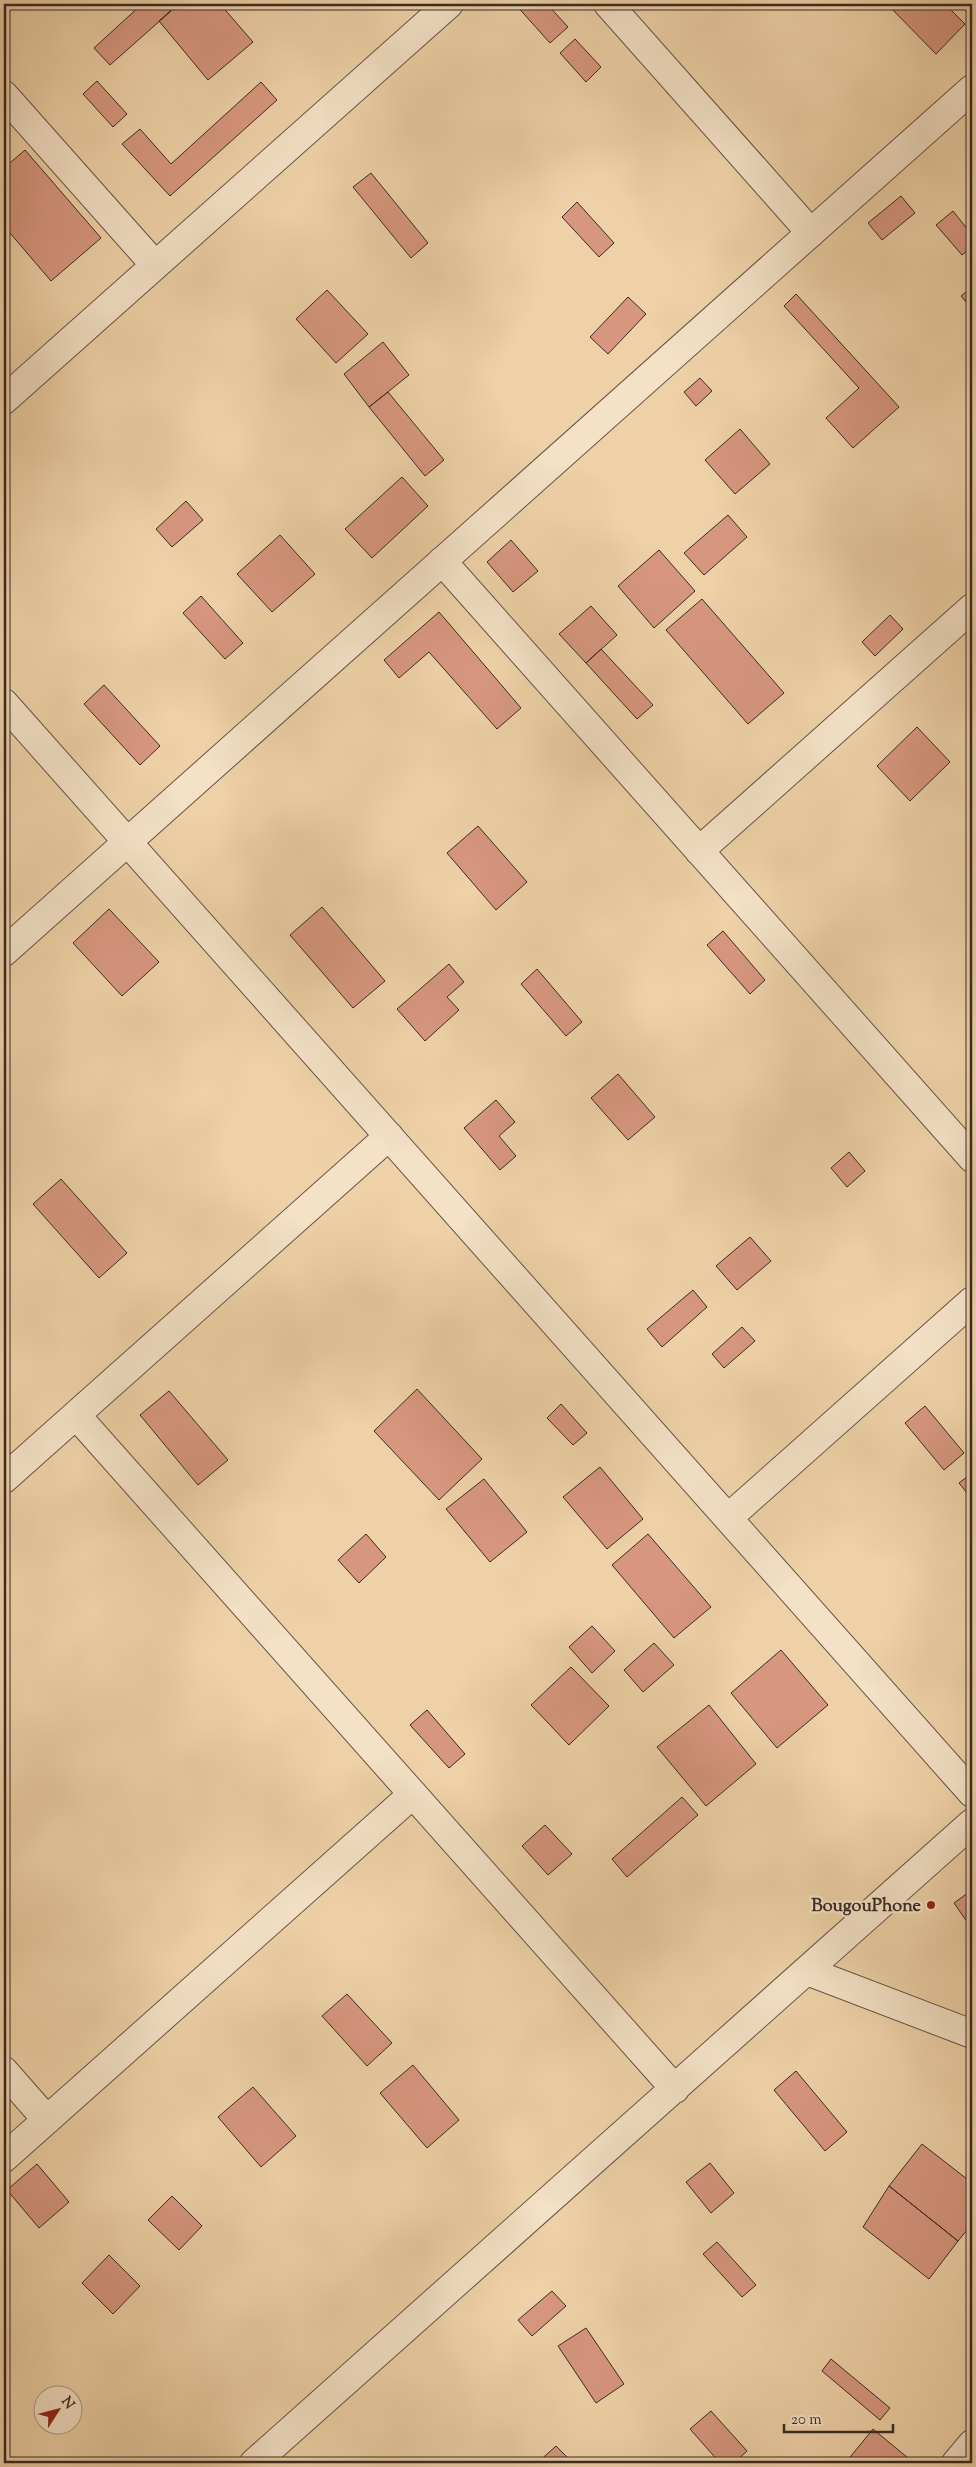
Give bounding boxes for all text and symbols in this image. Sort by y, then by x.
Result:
place label: BougouPhone [811,1894,922,1920]
marker: BougouPhone [925,1899,937,1911]
north arrow [32,2384,82,2434]
text: N [56,2393,78,2414]
scale bar [784,2402,892,2434]
text: 20 m [791,2410,822,2431]

